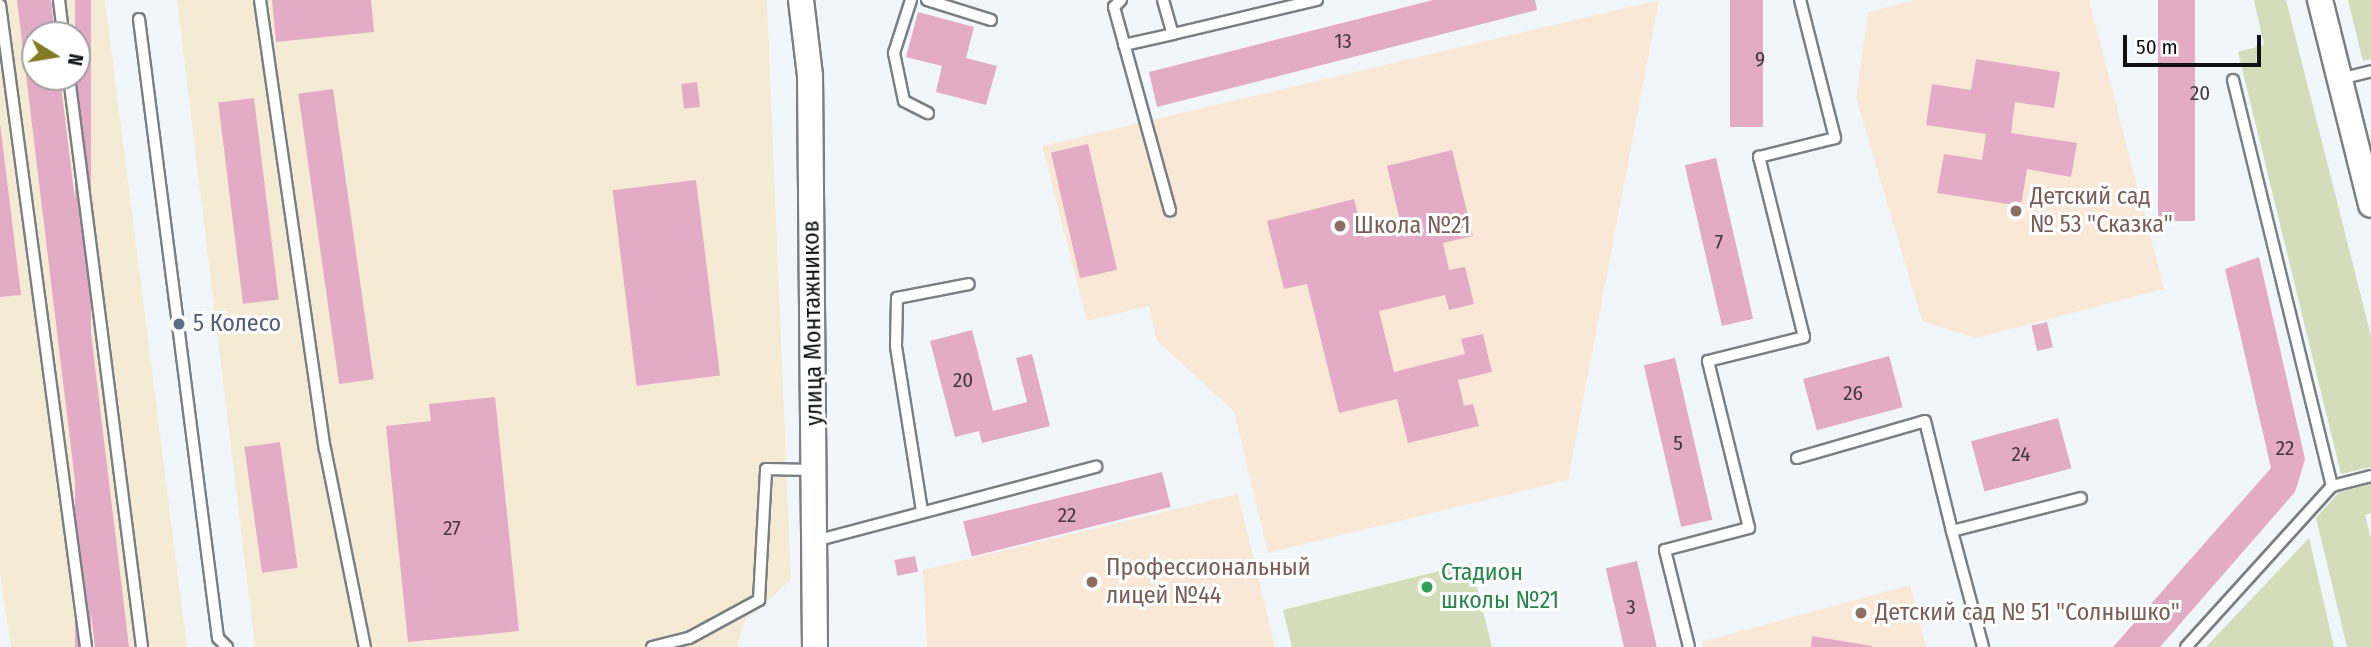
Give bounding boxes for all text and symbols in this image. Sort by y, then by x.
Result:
north arrow [21,21,91,91]
scale bar [2126,21,2264,65]
house number: 13 [1334,28,1352,54]
text: 50 m [2136,34,2178,60]
house number: 9 [1755,46,1765,72]
text: N [63,52,88,67]
house number: 20 [2190,80,2210,106]
place label: Детский сад № 53 "Сказка" [2030,183,2173,239]
marker: Детский сад № 53 "Сказка" [2008,203,2024,219]
place label: Школа №21 [1354,212,1470,240]
marker: Школа №21 [1332,218,1348,234]
street label: улица Монтажников [797,220,829,426]
house number: 7 [1715,229,1723,255]
place label: 5 Колесо [193,310,281,338]
marker: 5 Колесо [171,316,187,332]
house number: 20 [953,367,973,393]
house number: 26 [1843,380,1863,406]
house number: 5 [1673,430,1683,456]
house number: 22 [2276,435,2294,461]
house number: 24 [2011,441,2031,467]
house number: 22 [1058,502,1076,528]
house number: 27 [443,515,461,541]
place label: Профессиональный лицей №44 [1106,554,1311,610]
place label: Стадион школы №21 [1441,559,1559,615]
marker: Профессиональный лицей №44 [1084,574,1100,590]
marker: Стадион школы №21 [1419,579,1435,595]
house number: 3 [1626,594,1636,620]
place label: Детский сад № 51 "Солнышко" [1875,599,2180,627]
marker: Детский сад № 51 "Солнышко" [1853,605,1869,621]

